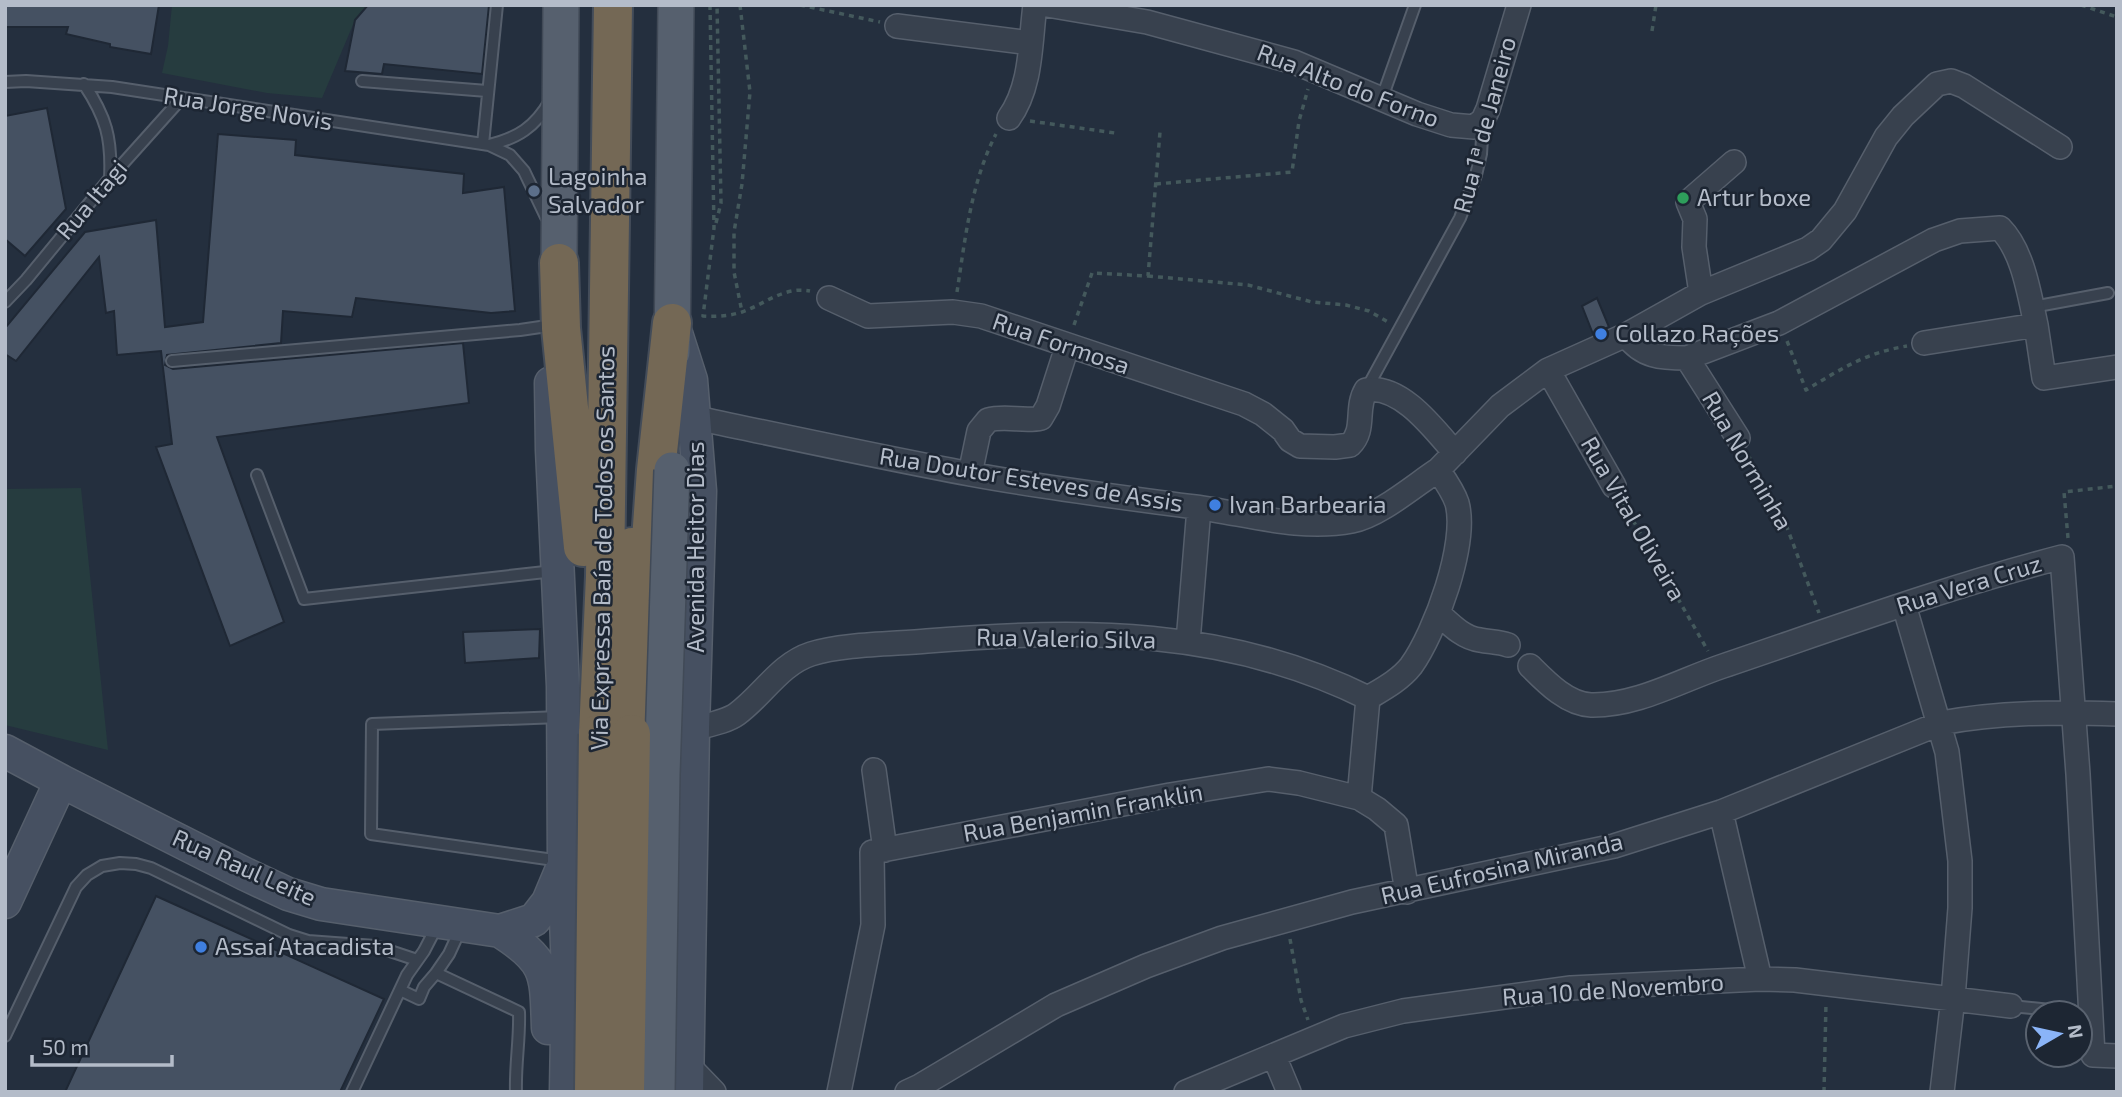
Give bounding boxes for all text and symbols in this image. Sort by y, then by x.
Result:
street label: Rua 1ª de Janeiro [1446,33,1521,216]
street label: Rua Alto do Forno [1253,37,1444,133]
street label: Rua Jorge Novis [162,80,335,135]
street label: Rua Itagi [49,153,132,245]
place label: Lagoinha Salvador [548,161,647,218]
place label: Artur boxe [1697,182,1811,211]
marker: Lagoinha Salvador [526,183,542,199]
marker: Artur boxe [1675,190,1691,206]
street label: Rua Formosa [989,306,1134,380]
place label: Collazo Rações [1615,318,1779,348]
marker: Collazo Rações [1593,326,1609,342]
street label: Via Expressa Baía de Todos os Santos [583,345,620,751]
street label: Rua Norminha [1697,386,1800,535]
street label: Rua Vital Oliveira [1576,431,1693,605]
street label: Rua Doutor Esteves de Assis [877,440,1185,517]
street label: Avenida Heitor Dias [680,441,709,653]
place label: Ivan Barbearia [1229,489,1387,518]
marker: Ivan Barbearia [1207,497,1223,513]
street label: Rua Vera Cruz [1892,548,2045,619]
street label: Rua Valerio Silva [976,621,1156,654]
street label: Rua Benjamin Franklin [961,776,1205,847]
street label: Rua Raul Leite [168,822,321,911]
street label: Rua Eufrosina Miranda [1378,826,1626,910]
place label: Assaí Atacadista [215,931,394,960]
marker: Assaí Atacadista [193,939,209,955]
street label: Rua 10 de Novembro [1501,966,1725,1011]
north arrow [2024,999,2094,1069]
text: N [2064,1023,2089,1040]
scale bar [32,1024,172,1068]
text: 50 m [42,1034,89,1059]

